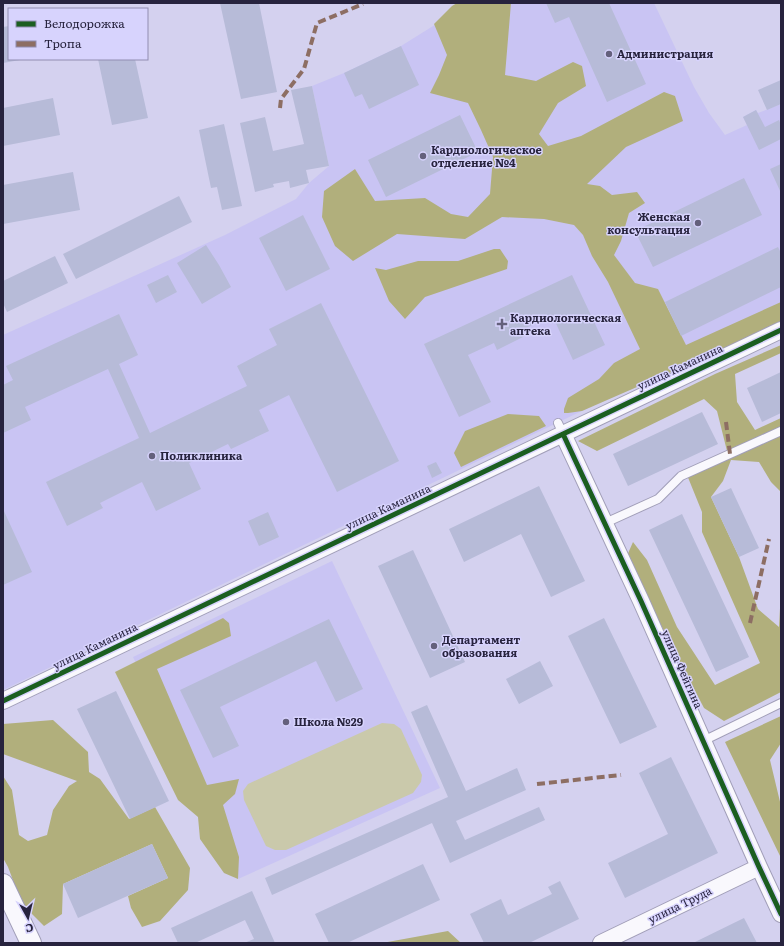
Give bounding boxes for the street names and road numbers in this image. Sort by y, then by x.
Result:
street label: улица Каманина [634,339,725,393]
street label: улица Каманина [342,479,433,533]
street label: улица Каманина [49,618,140,673]
street label: улица Фейгина [658,627,707,711]
street label: улица Труда [645,882,714,926]

